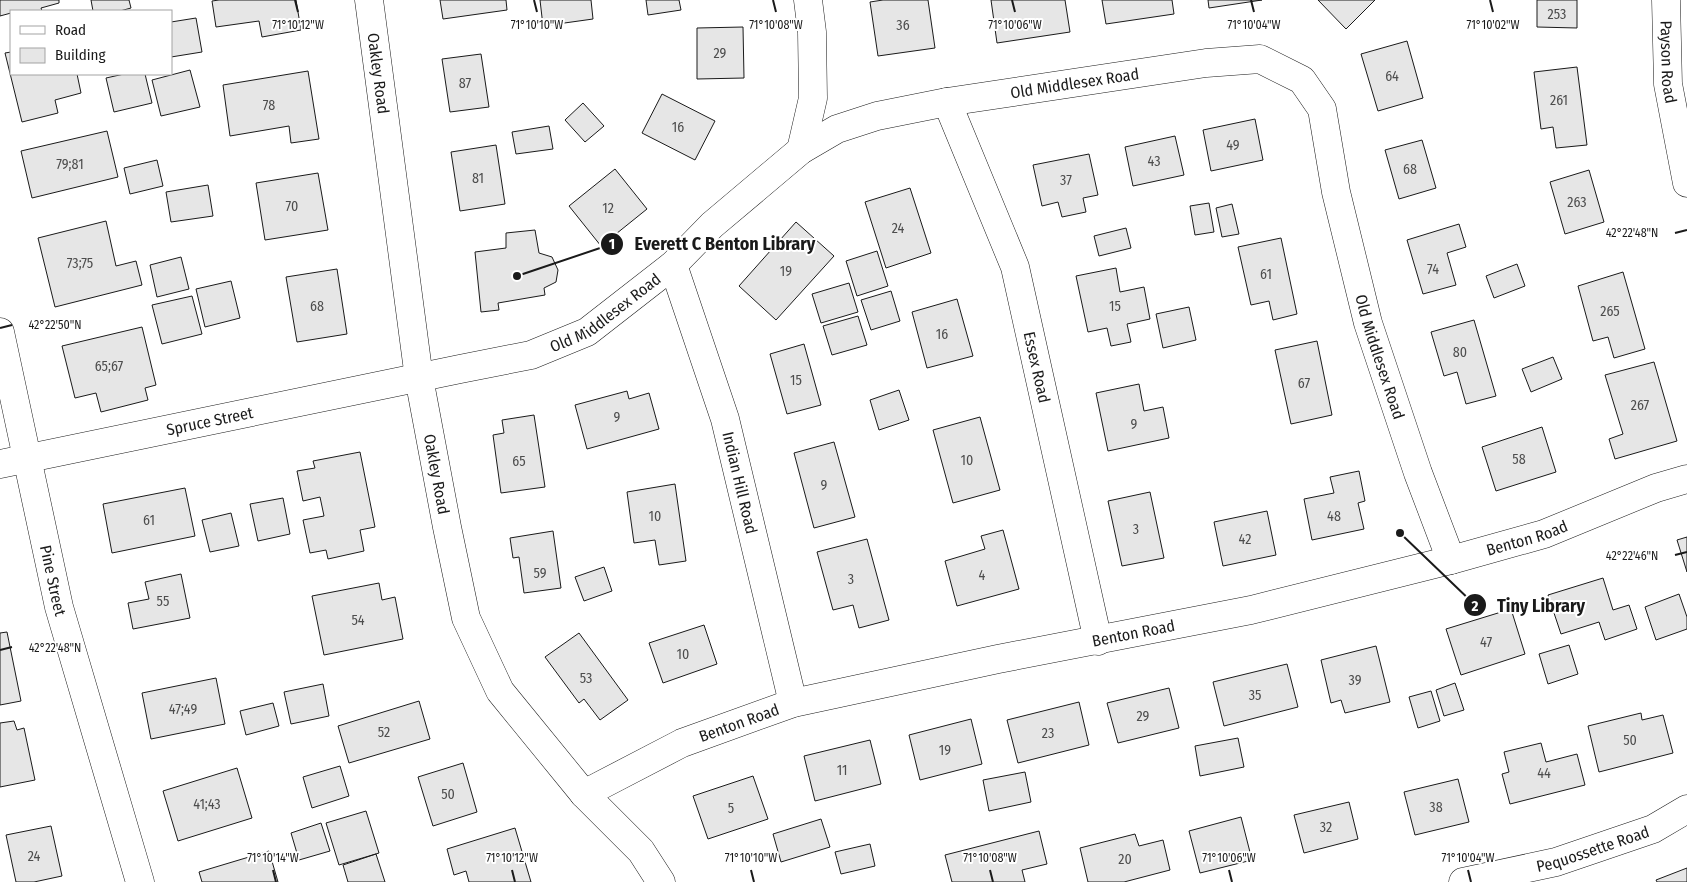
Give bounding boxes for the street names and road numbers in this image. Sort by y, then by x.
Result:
street label: Payson Road [1656,20,1680,105]
street label: Oakley Road [363,32,393,115]
street label: Old Middlesex Road [1009,64,1140,102]
street label: Old Middlesex Road [547,269,664,356]
street label: Old Middlesex Road [1351,293,1408,422]
street label: Essex Road [1020,330,1054,405]
street label: Spruce Street [165,403,255,439]
street label: Indian Hill Road [718,430,761,536]
street label: Oakley Road [420,432,453,516]
street label: Benton Road [1484,516,1570,560]
street label: Pine Street [36,543,70,619]
street label: Benton Road [1090,616,1176,651]
street label: Benton Road [696,700,782,746]
street label: Pequossette Road [1535,822,1652,876]

